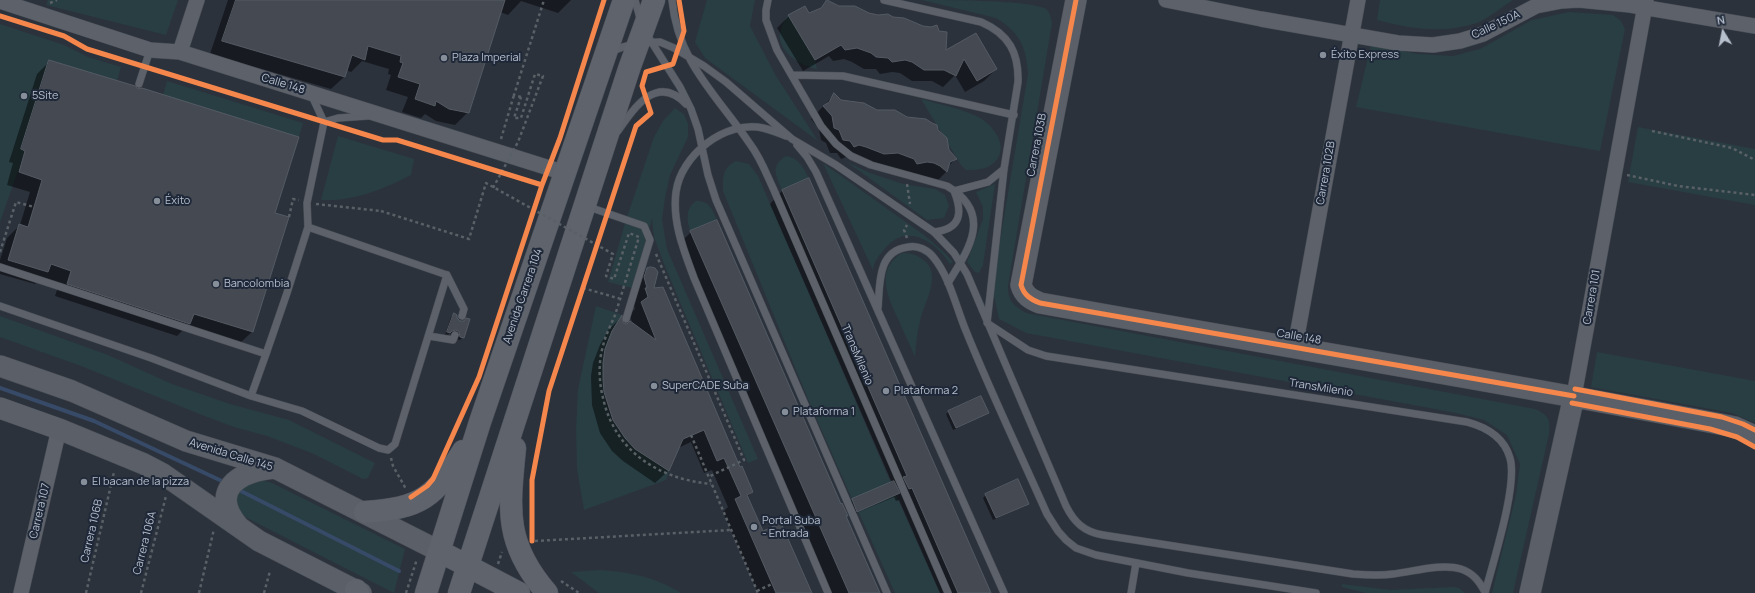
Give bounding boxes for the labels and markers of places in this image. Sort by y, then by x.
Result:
place label: Éxito Express [1331,48,1399,62]
marker: Éxito Express [1318,50,1328,60]
place label: Plaza Imperial [452,51,521,65]
marker: Plaza Imperial [439,53,449,63]
place label: 5Site [32,89,58,103]
marker: 5Site [19,91,29,101]
place label: Éxito [165,194,190,208]
marker: Éxito [152,196,162,206]
place label: Bancolombia [224,277,289,291]
marker: Bancolombia [211,279,221,289]
place label: SuperCADE Suba [662,379,749,393]
marker: SuperCADE Suba [649,381,659,391]
place label: Plataforma 2 [894,384,958,398]
marker: Plataforma 2 [881,386,891,396]
place label: Plataforma 1 [793,405,855,419]
marker: Plataforma 1 [780,407,790,417]
place label: El bacan de la pizza [92,475,189,489]
marker: El bacan de la pizza [79,477,89,487]
place label: Portal Suba - Entrada [762,514,820,540]
marker: Portal Suba - Entrada [749,522,759,532]

